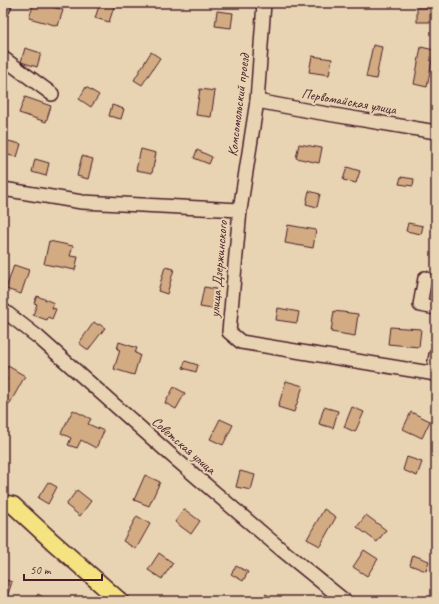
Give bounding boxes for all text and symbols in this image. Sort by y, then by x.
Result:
street label: Комсомольский проезд [224,51,253,157]
street label: Первомайская улица [300,85,399,118]
street label: улица Дзержинского [206,219,231,319]
street label: Советская улица [148,413,220,478]
scale bar [24,556,102,582]
text: 50 m [30,562,52,578]

